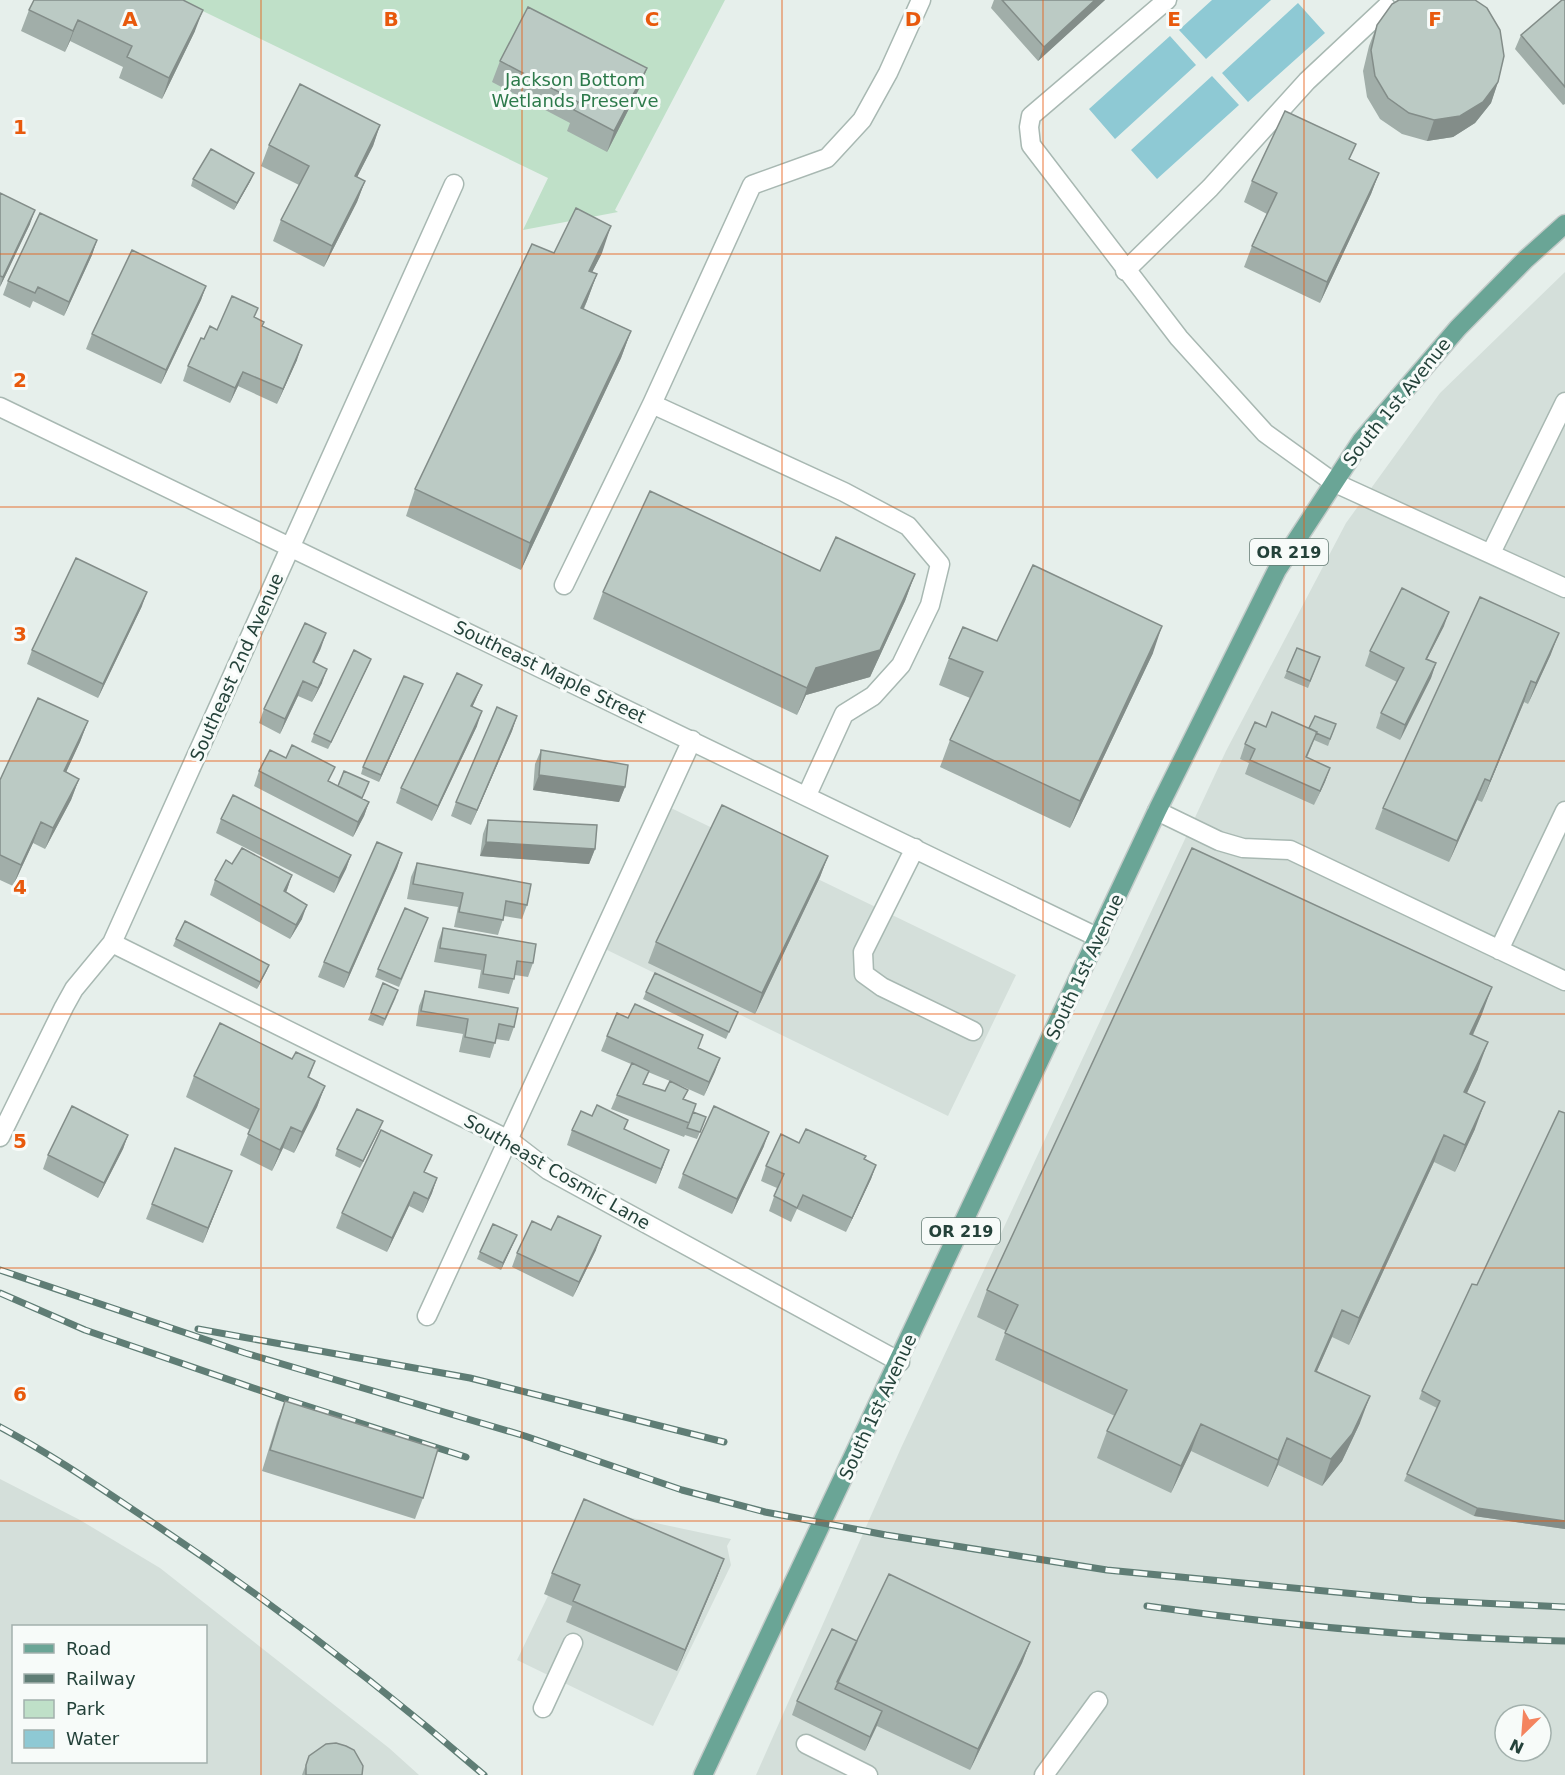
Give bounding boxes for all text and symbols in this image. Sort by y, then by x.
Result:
text: A [122,7,138,31]
text: B [383,7,399,31]
text: C [645,7,659,31]
text: D [905,7,921,31]
text: E [1167,7,1181,31]
text: F [1428,7,1442,31]
park label: Jackson Bottom Wetlands Preserve [491,69,659,111]
text: 1 [13,115,27,139]
street label: South 1st Avenue [1339,333,1455,470]
text: 2 [13,368,27,392]
road number: OR 219 [1250,539,1328,565]
street label: Southeast 2nd Avenue [186,570,288,764]
street label: Southeast Maple Street [451,616,650,727]
text: 3 [13,622,27,646]
text: 4 [13,875,27,899]
street label: South 1st Avenue [1042,891,1128,1043]
street label: Southeast Cosmic Lane [461,1110,654,1233]
text: 5 [13,1129,27,1153]
road number: OR 219 [922,1218,1000,1244]
street label: South 1st Avenue [835,1331,921,1483]
text: 6 [13,1382,27,1406]
legend [12,1625,207,1763]
text: Road [66,1638,111,1659]
text: Railway [66,1668,136,1689]
text: Park [66,1698,105,1719]
north arrow [1493,1703,1553,1763]
text: Water [66,1728,120,1749]
text: N [1507,1735,1527,1758]

